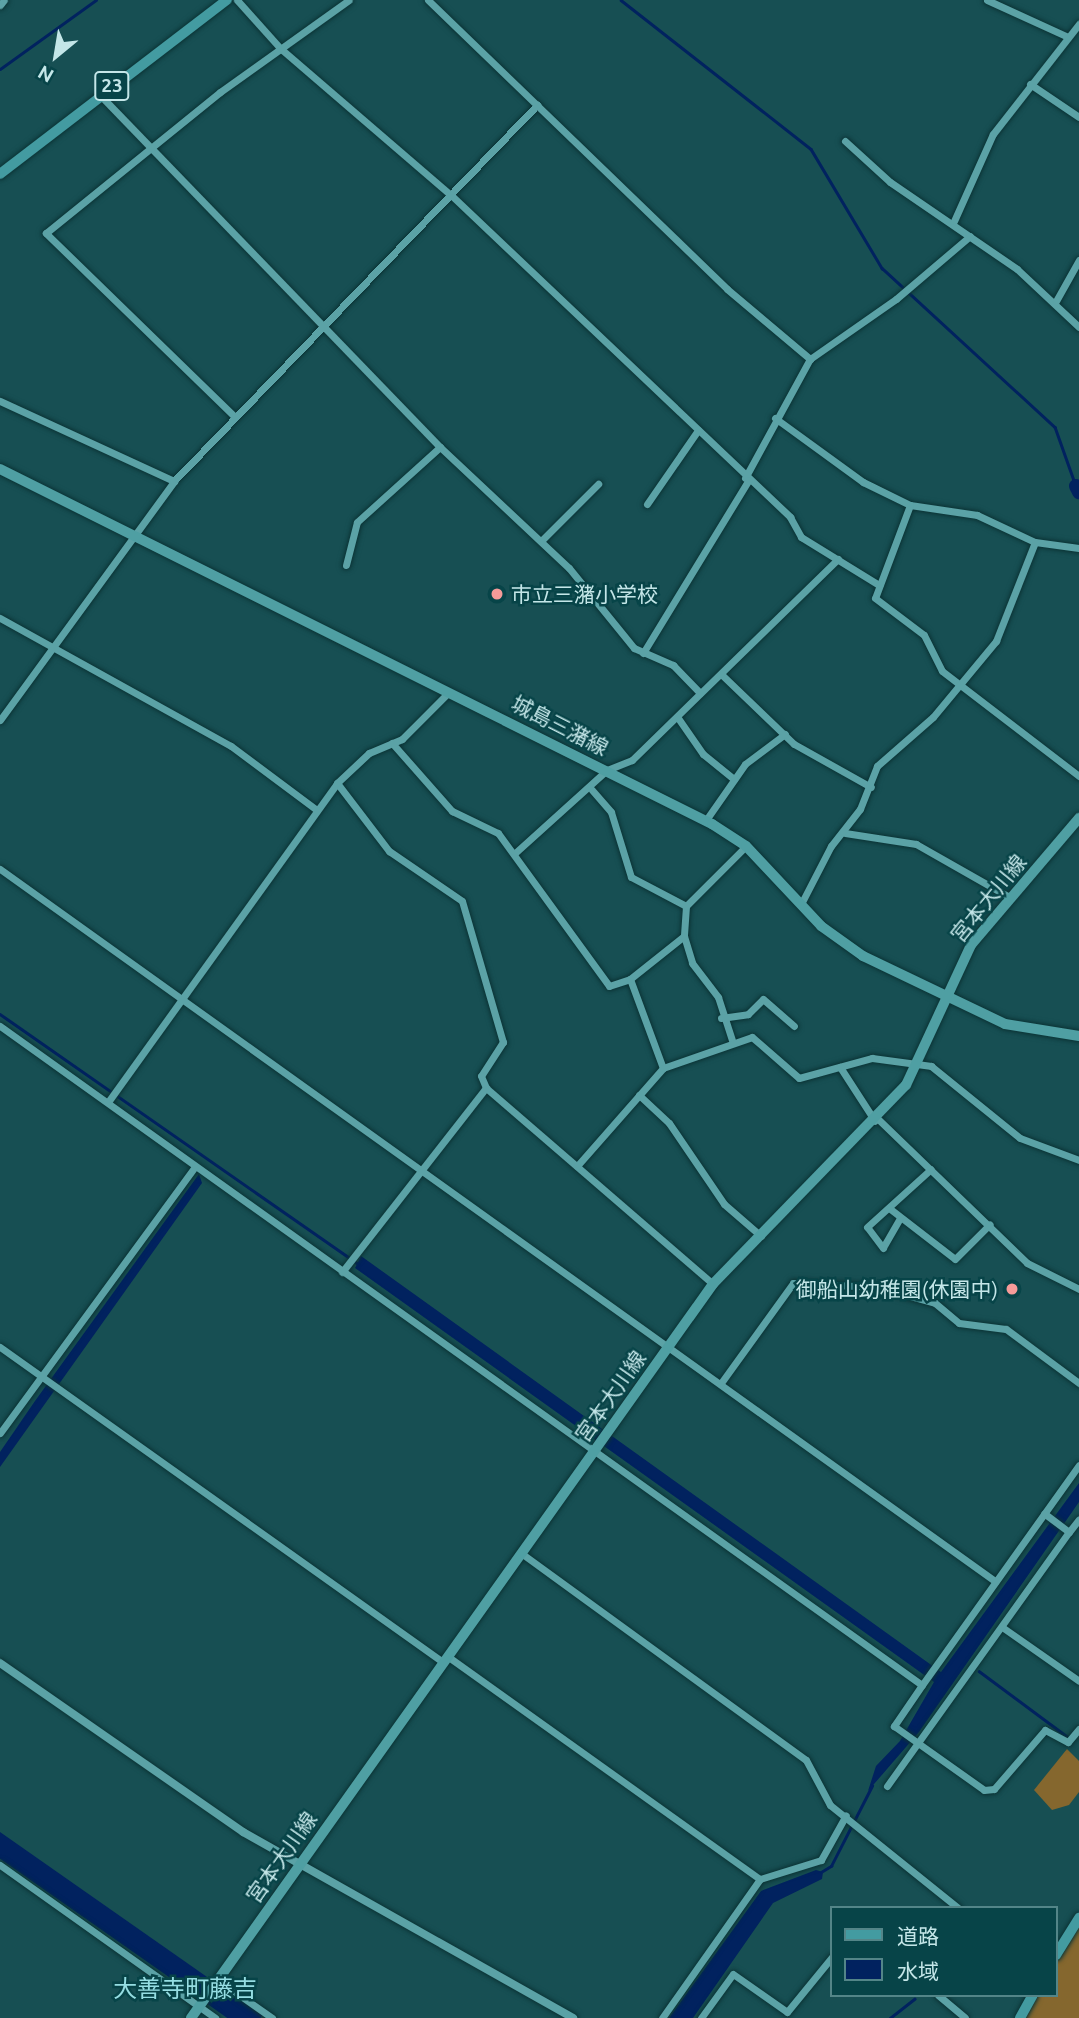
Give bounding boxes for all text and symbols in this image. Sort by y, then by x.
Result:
north arrow [21,21,91,91]
text: N [34,61,57,87]
road number: 23 [93,71,131,102]
place label: 市立三潴小学校 [511,581,658,607]
marker: 市立三潴小学校 [489,586,505,602]
street label: 城島三潴線 [508,690,612,760]
street label: 宮本大川線 [945,849,1031,947]
place label: 御船山幼稚園(休園中) [796,1276,998,1302]
marker: 御船山幼稚園(休園中) [1004,1281,1020,1297]
street label: 宮本大川線 [570,1346,650,1446]
street label: 宮本大川線 [241,1807,321,1907]
legend [830,1906,1058,1997]
text: 道路 [897,1924,939,1948]
text: 水域 [897,1959,939,1983]
district label: 大善寺町藤吉 [113,1975,257,2003]

